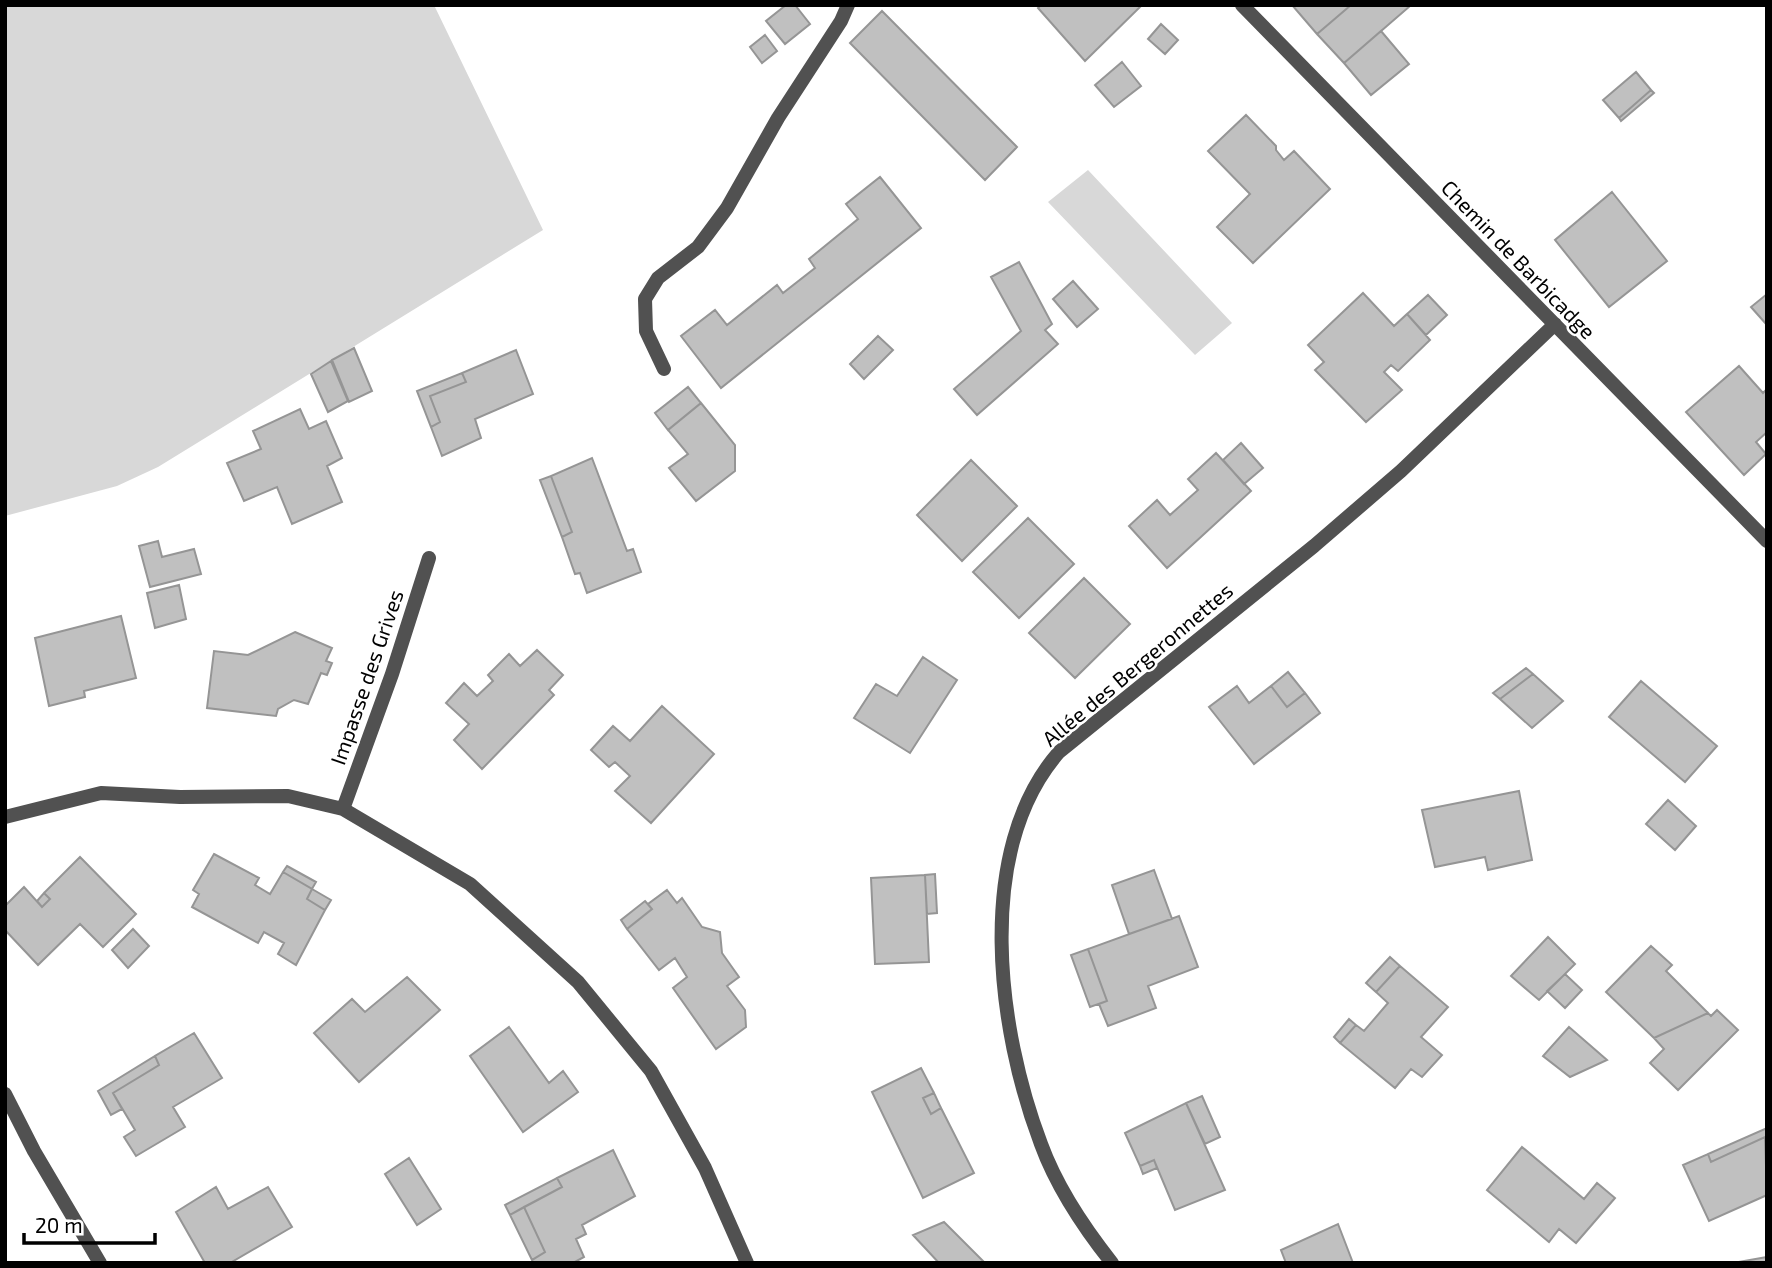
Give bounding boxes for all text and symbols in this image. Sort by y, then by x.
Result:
street label: Chemin de Barbicadge [1437,174,1601,344]
street label: Allée des Bergeronnettes [1037,577,1237,751]
street label: Impasse des Grives [324,586,408,768]
scale bar [24,1202,156,1246]
text: 20 m [35,1212,83,1237]

